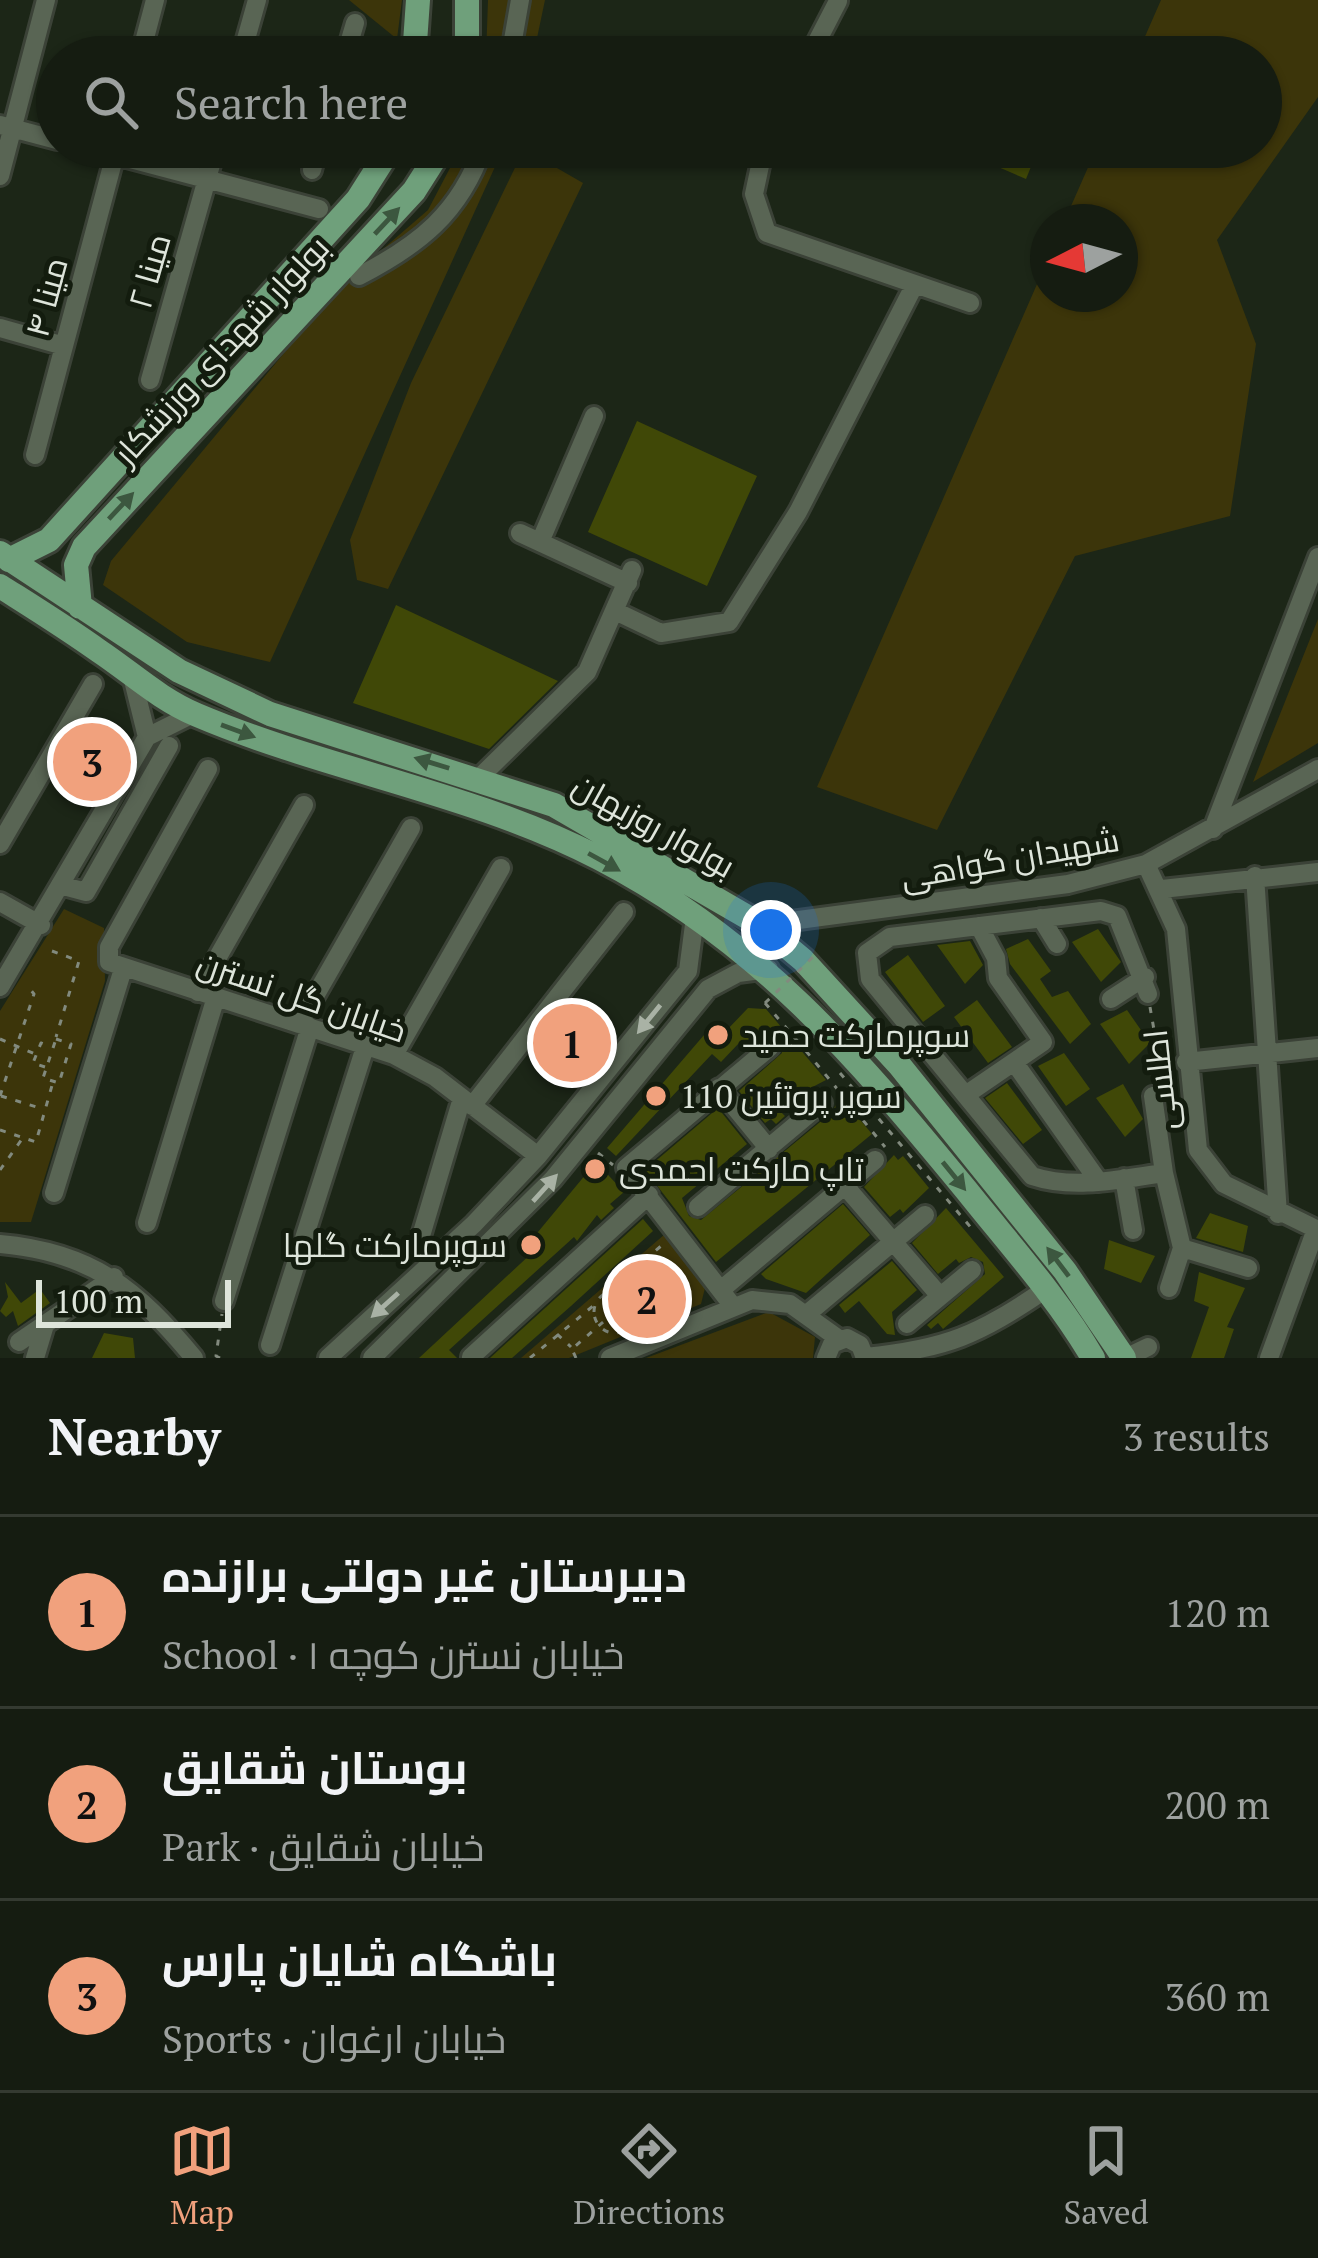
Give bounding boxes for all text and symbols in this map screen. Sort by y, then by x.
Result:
search box [36,36,1282,168]
icon: search [78,69,144,135]
text: Search here [174,72,408,132]
north arrow [1030,204,1138,312]
one-way arrow [372,206,400,235]
street label: بولوار شهدای ورزشکار [102,226,338,475]
street label: مینا ۲ [117,229,180,313]
street label: مینا ۴ [14,253,77,341]
one-way arrow [107,492,134,521]
pin: 3 [53,717,131,807]
one-way arrow [221,722,257,741]
one-way arrow [413,752,449,771]
street label: بولوار روزبهان [565,762,743,887]
street label: شهیدان گواهی [897,817,1122,898]
one-way arrow [587,851,622,872]
your location [741,900,801,960]
street label: خیابان گل نسترن [192,940,412,1051]
pin: 1 [533,998,611,1088]
one-way arrow [637,1003,662,1034]
place label: سوپرمارکت حمید [742,1013,970,1057]
marker: سوپرمارکت حمید [705,1022,731,1048]
street label: اطلسی [1133,1028,1186,1133]
place label: سوپر پروتئین 110 [680,1074,902,1118]
marker: سوپر پروتئین 110 [643,1083,669,1109]
place label: تاپ مارکت احمدی [619,1147,864,1191]
marker: تاپ مارکت احمدی [582,1156,608,1182]
one-way arrow [941,1160,966,1191]
one-way arrow [531,1173,558,1202]
place label: سوپرمارکت گلها [283,1223,507,1267]
marker: سوپرمارکت گلها [518,1232,544,1258]
one-way arrow [1046,1246,1071,1277]
pin: 2 [608,1254,686,1344]
scale bar [36,1274,231,1327]
text: 100 m [54,1279,143,1322]
one-way arrow [371,1291,400,1318]
text: Nearby [48,1402,221,1470]
text: 3 results [1123,1410,1270,1462]
text: دبیرستان غیر دولتی برازنده [162,1545,687,1605]
text: 1 [76,1586,98,1638]
text: 120 m [1165,1586,1270,1638]
text: School · خیابان نسترن کوچه ۱ [162,1628,624,1680]
text: بوستان شقایق [162,1737,467,1797]
text: 2 [76,1778,98,1830]
text: 200 m [1165,1778,1270,1830]
text: Park · خیابان شقایق [162,1820,484,1872]
text: باشگاه شایان پارس [162,1929,557,1989]
text: 3 [76,1970,98,2022]
text: 360 m [1165,1970,1270,2022]
text: Sports · خیابان ارغوان [162,2012,506,2064]
tab: Map [169,2118,235,2233]
tab: Directions [573,2118,725,2233]
tab: Saved [1064,2118,1149,2233]

